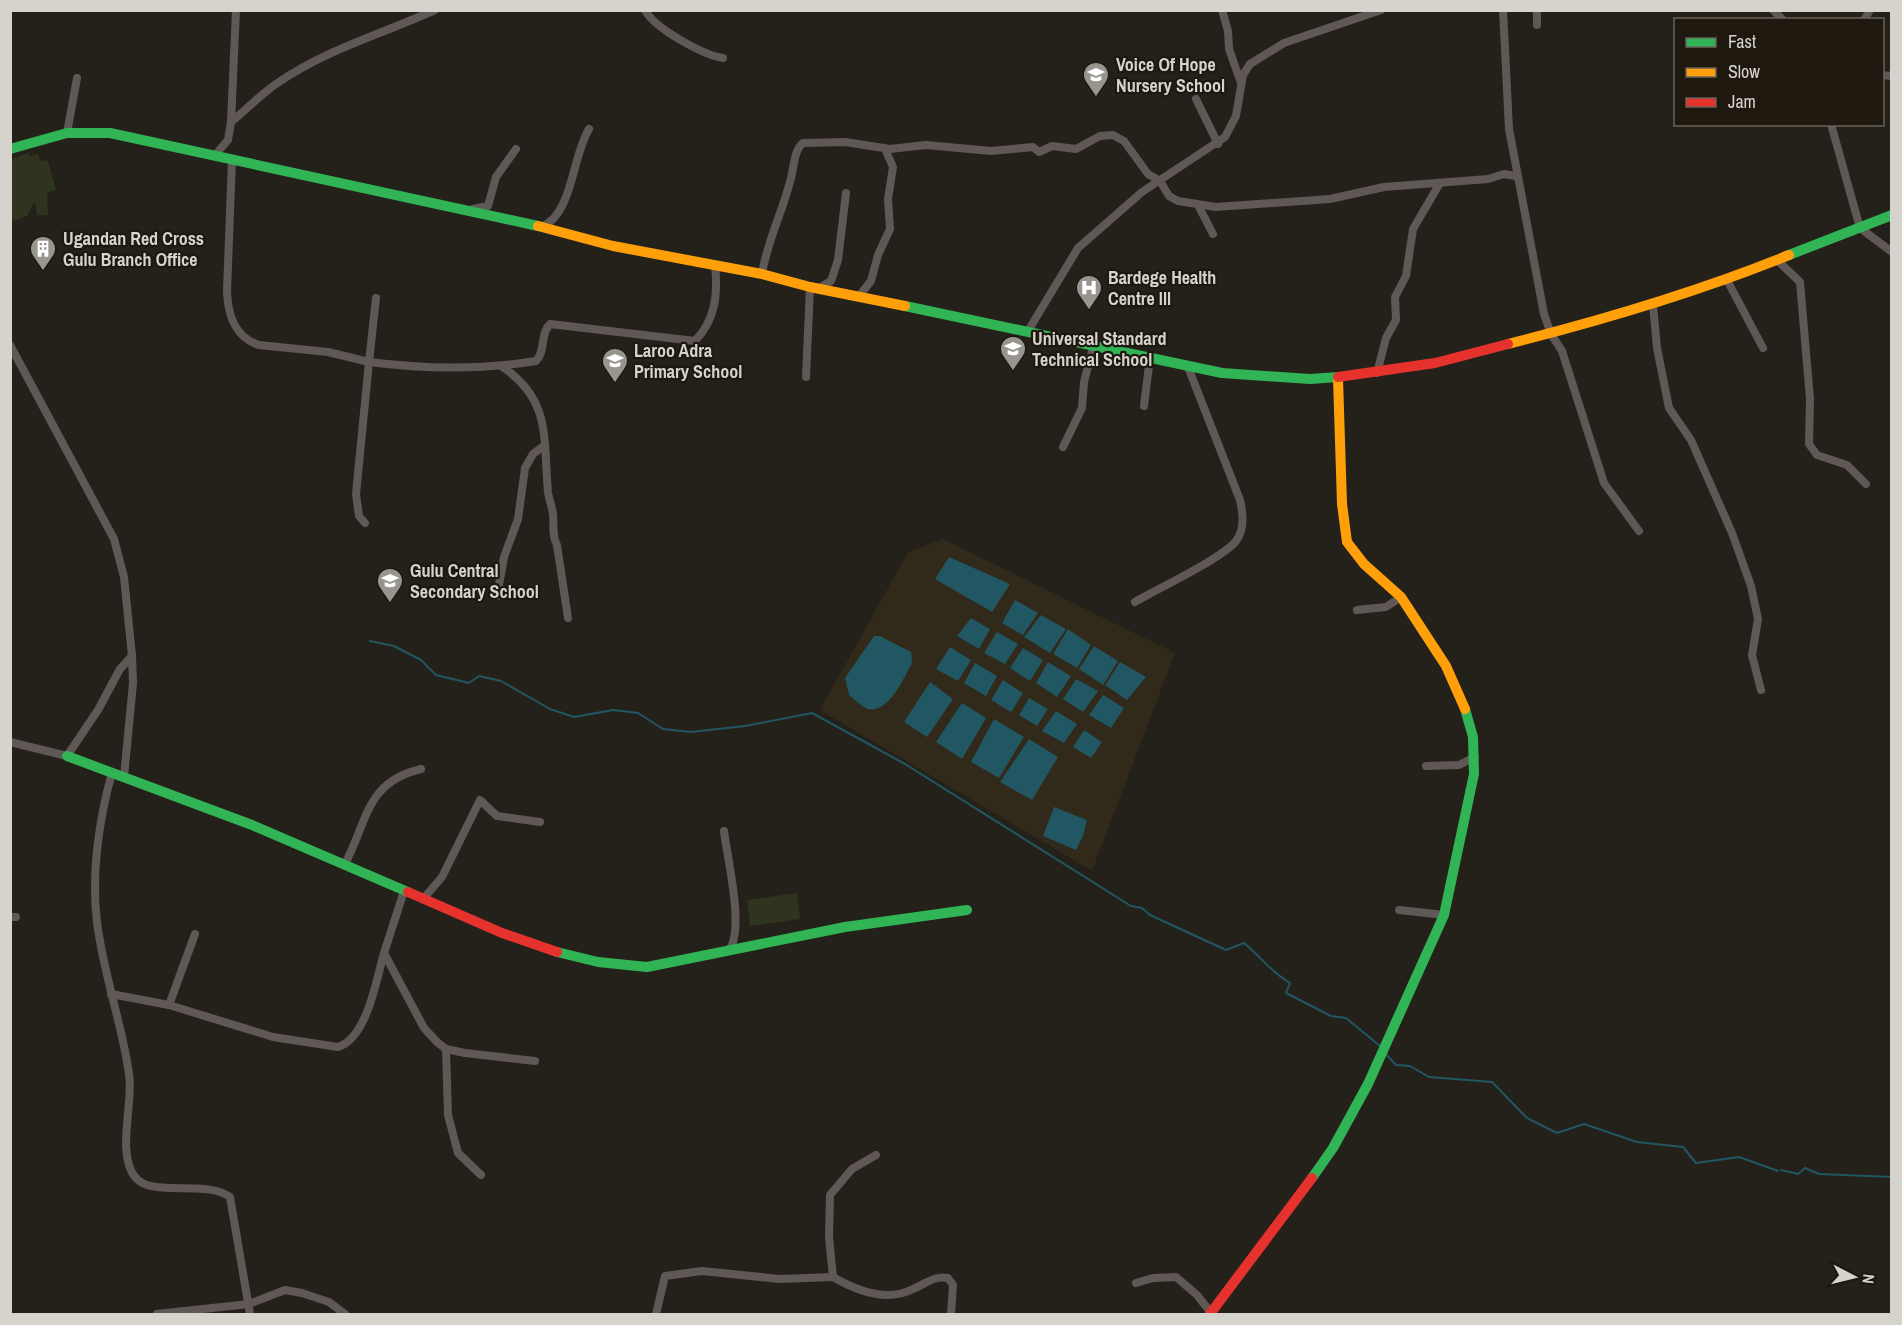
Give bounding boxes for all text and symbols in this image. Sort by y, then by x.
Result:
legend [1674,18,1884,126]
text: Fast [1728,29,1756,54]
place label: Voice Of Hope Nursery School [1116,52,1225,98]
text: Slow [1728,59,1760,84]
school or university icon: Voice Of Hope Nursery School [1081,60,1111,98]
text: Jam [1728,89,1756,114]
place label: Ugandan Red Cross Gulu Branch Office [63,226,204,272]
building icon: Ugandan Red Cross Gulu Branch Office [28,234,58,272]
place label: Bardege Health Centre lll [1108,265,1216,311]
hospital icon: Bardege Health Centre lll [1074,273,1104,311]
place label: Universal Standard Technical School [1032,326,1167,372]
school or university icon: Universal Standard Technical School [998,334,1028,372]
place label: Laroo Adra Primary School [634,338,742,384]
school or university icon: Laroo Adra Primary School [600,346,630,384]
place label: Gulu Central Secondary School [410,558,539,604]
school or university icon: Gulu Central Secondary School [375,566,405,604]
north arrow [1824,1247,1884,1307]
text: N [1857,1273,1880,1285]

